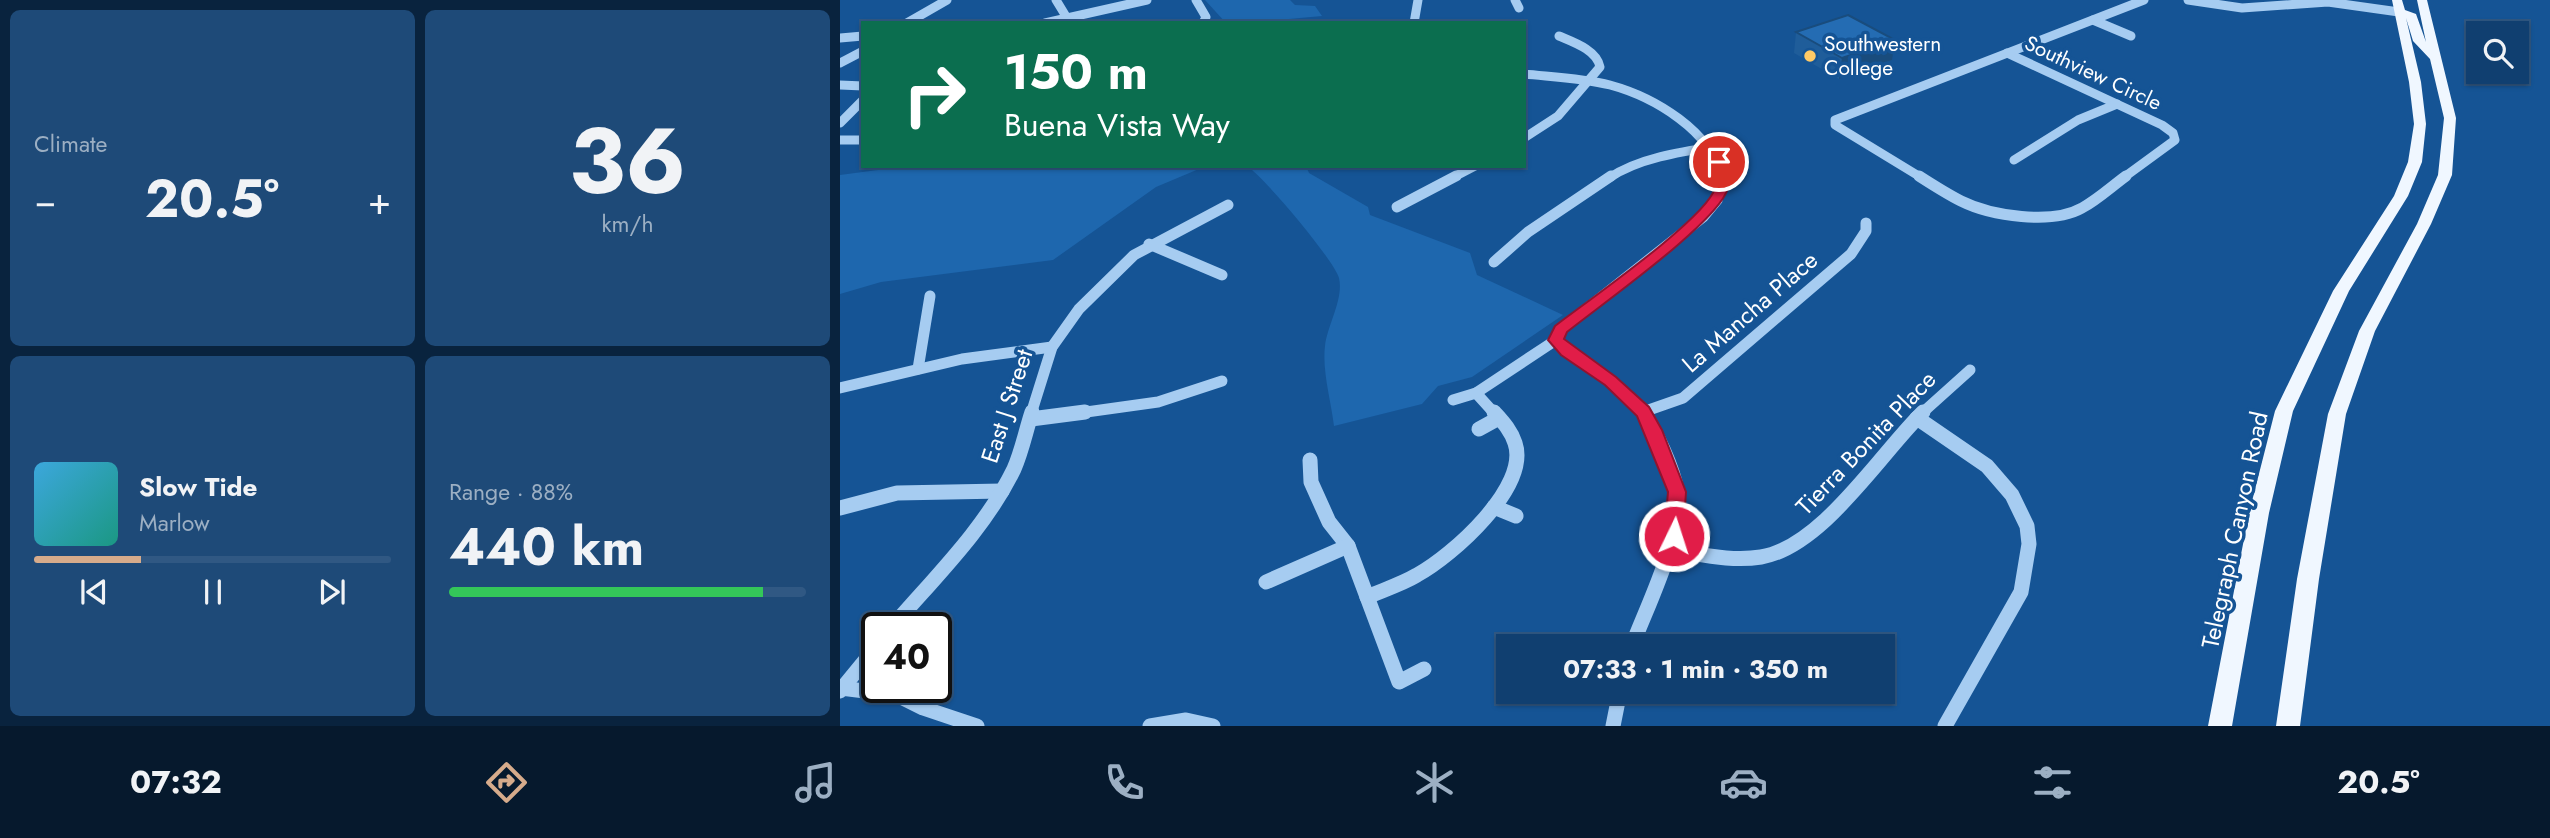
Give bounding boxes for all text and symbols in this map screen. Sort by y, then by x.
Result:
map controls [2466,21,2529,84]
button: search [2466,21,2529,84]
street label: Southview Circle [2020,28,2167,118]
place label: Southwestern College [1824,29,1941,83]
text: 150 m [1004,37,1148,107]
marker: Southwestern College [1802,48,1818,64]
icon: right [889,49,980,140]
text: 36 [569,96,686,227]
text: Buena Vista Way [1004,102,1230,148]
text: Climate [34,127,107,161]
pin [1689,132,1749,192]
icon: arrive [1700,143,1738,181]
text: 20.5° [145,161,279,237]
text: − [34,173,56,228]
text: + [368,173,391,228]
text: km/h [602,207,653,241]
street label: La Mancha Place [1674,243,1825,381]
street label: East J Street [972,344,1041,467]
street label: Tierra Bonita Place [1787,363,1944,523]
street label: Telegraph Canyon Road [2192,408,2277,652]
text: Slow Tide [139,468,258,506]
text: Range · 88% [449,475,573,509]
position arrow [1637,499,1711,573]
text: Marlow [139,506,210,540]
text: 440 km [449,509,644,585]
icon: previous [75,573,113,611]
icon: pause [194,573,232,611]
icon: next [313,573,351,611]
speed limit sign: 40 [861,612,952,703]
text: 07:33 · 1 min · 350 m [1563,650,1828,688]
icon: directions [482,758,531,807]
icon: music [791,758,840,807]
icon: phone [1100,758,1149,807]
icon: climate [1410,758,1459,807]
icon: car [1719,758,1768,807]
icon: filters [2028,758,2077,807]
text: 07:32 [130,759,222,805]
text: 20.5° [2337,759,2420,805]

